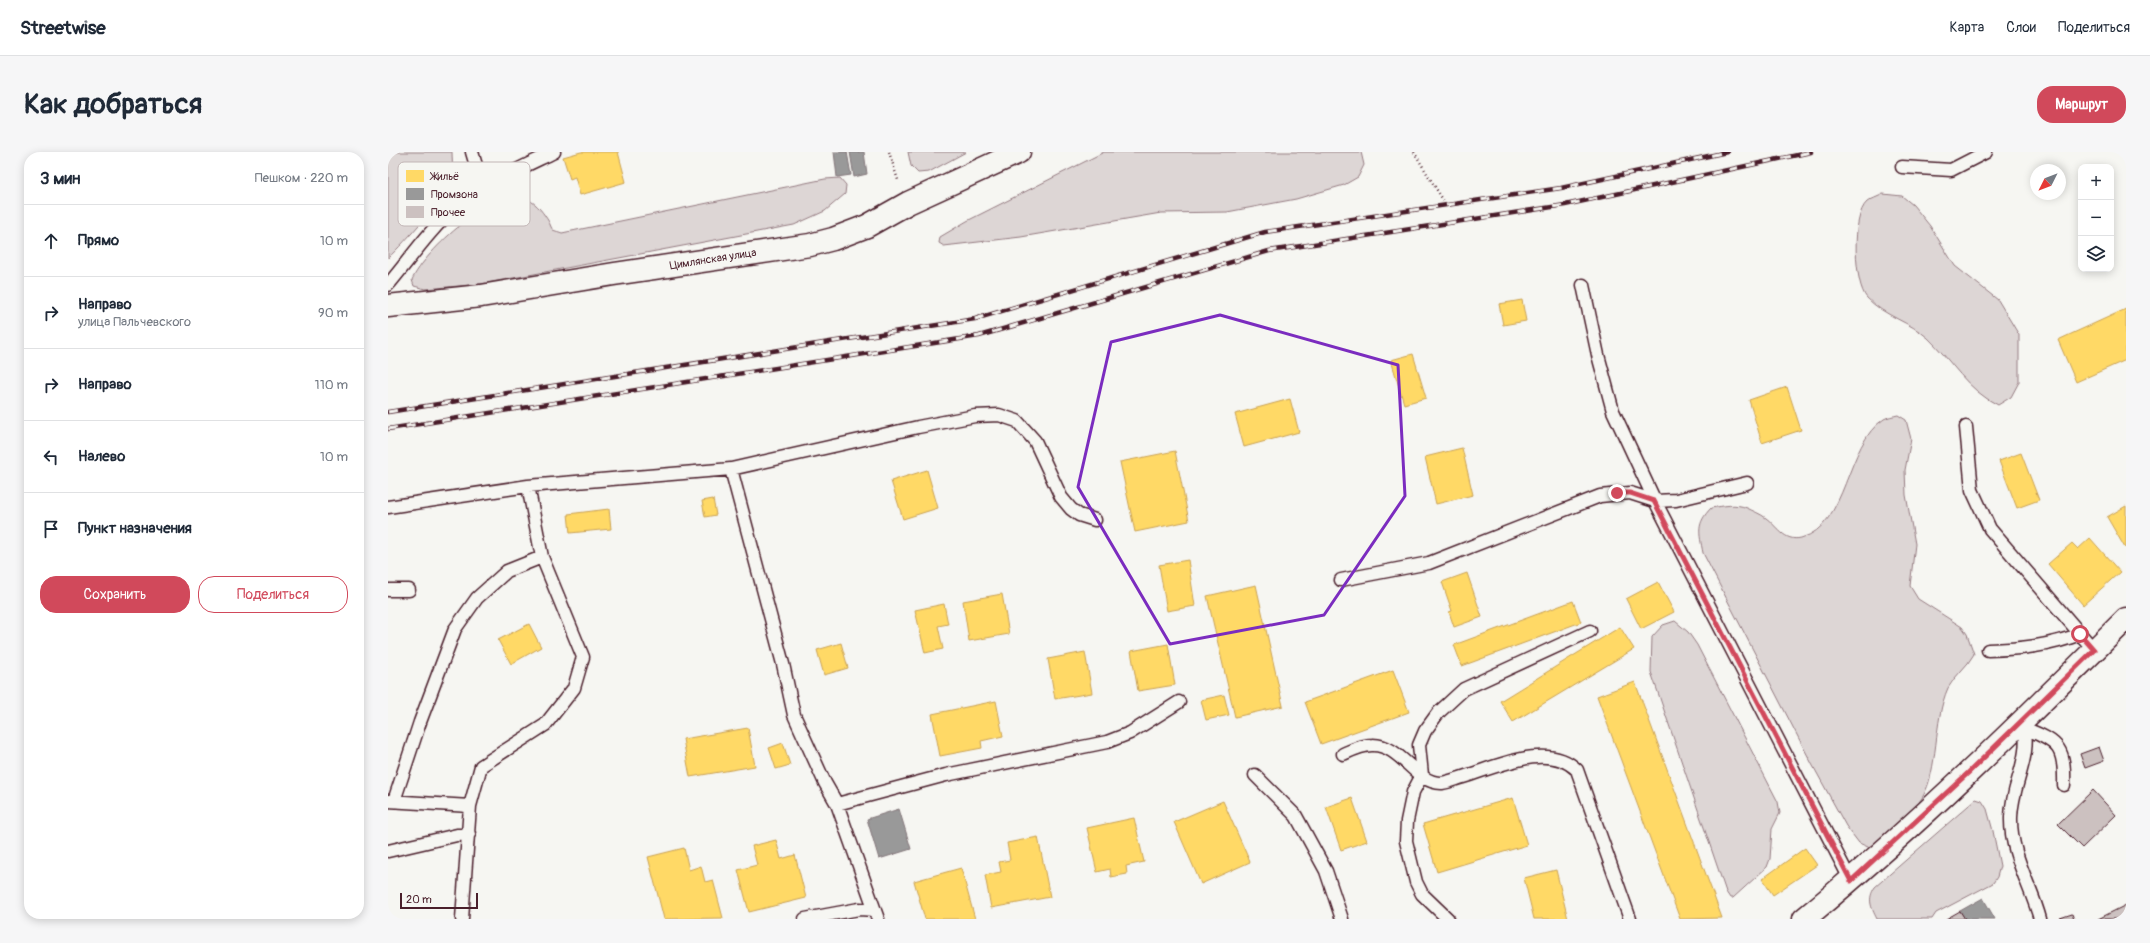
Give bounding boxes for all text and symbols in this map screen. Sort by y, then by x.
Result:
text: Streetwise [20,16,106,40]
text: Карта [1950,19,1984,36]
text: Слои [2006,19,2036,36]
text: Поделиться [2058,19,2130,36]
button: Маршрут [2037,86,2126,123]
text: Как добраться [24,87,202,122]
legend [398,162,530,226]
north arrow [2030,164,2066,200]
map controls [2078,164,2114,272]
button: + [2078,164,2114,200]
text: 3 мин [40,168,80,189]
text: Пешком · 220 m [255,170,348,186]
text: Жильё [429,170,459,183]
text: Промзона [431,188,478,201]
button: − [2078,200,2114,236]
text: Прочее [431,206,466,219]
icon: ahead [40,230,62,252]
text: Прямо [78,231,119,250]
text: 10 m [320,233,348,249]
button: layers [2078,236,2114,272]
street label: Цимлянская улица [669,246,757,272]
text: Направо [78,295,132,314]
icon: right [40,302,62,324]
text: 90 m [318,305,348,321]
text: улица Пальчевского [78,314,191,330]
icon: right [40,374,62,396]
text: Направо [78,375,132,394]
text: 110 m [315,377,348,393]
icon: left [40,446,62,468]
text: Налево [78,447,125,466]
text: 10 m [320,449,348,465]
route end [1608,484,1626,502]
icon: arrive [40,518,62,540]
text: Пункт назначения [78,519,192,538]
button: Сохранить [40,576,190,613]
button: Поделиться [198,576,348,613]
route start [2071,625,2089,643]
scale bar [400,891,478,910]
text: 20 m [406,893,432,906]

